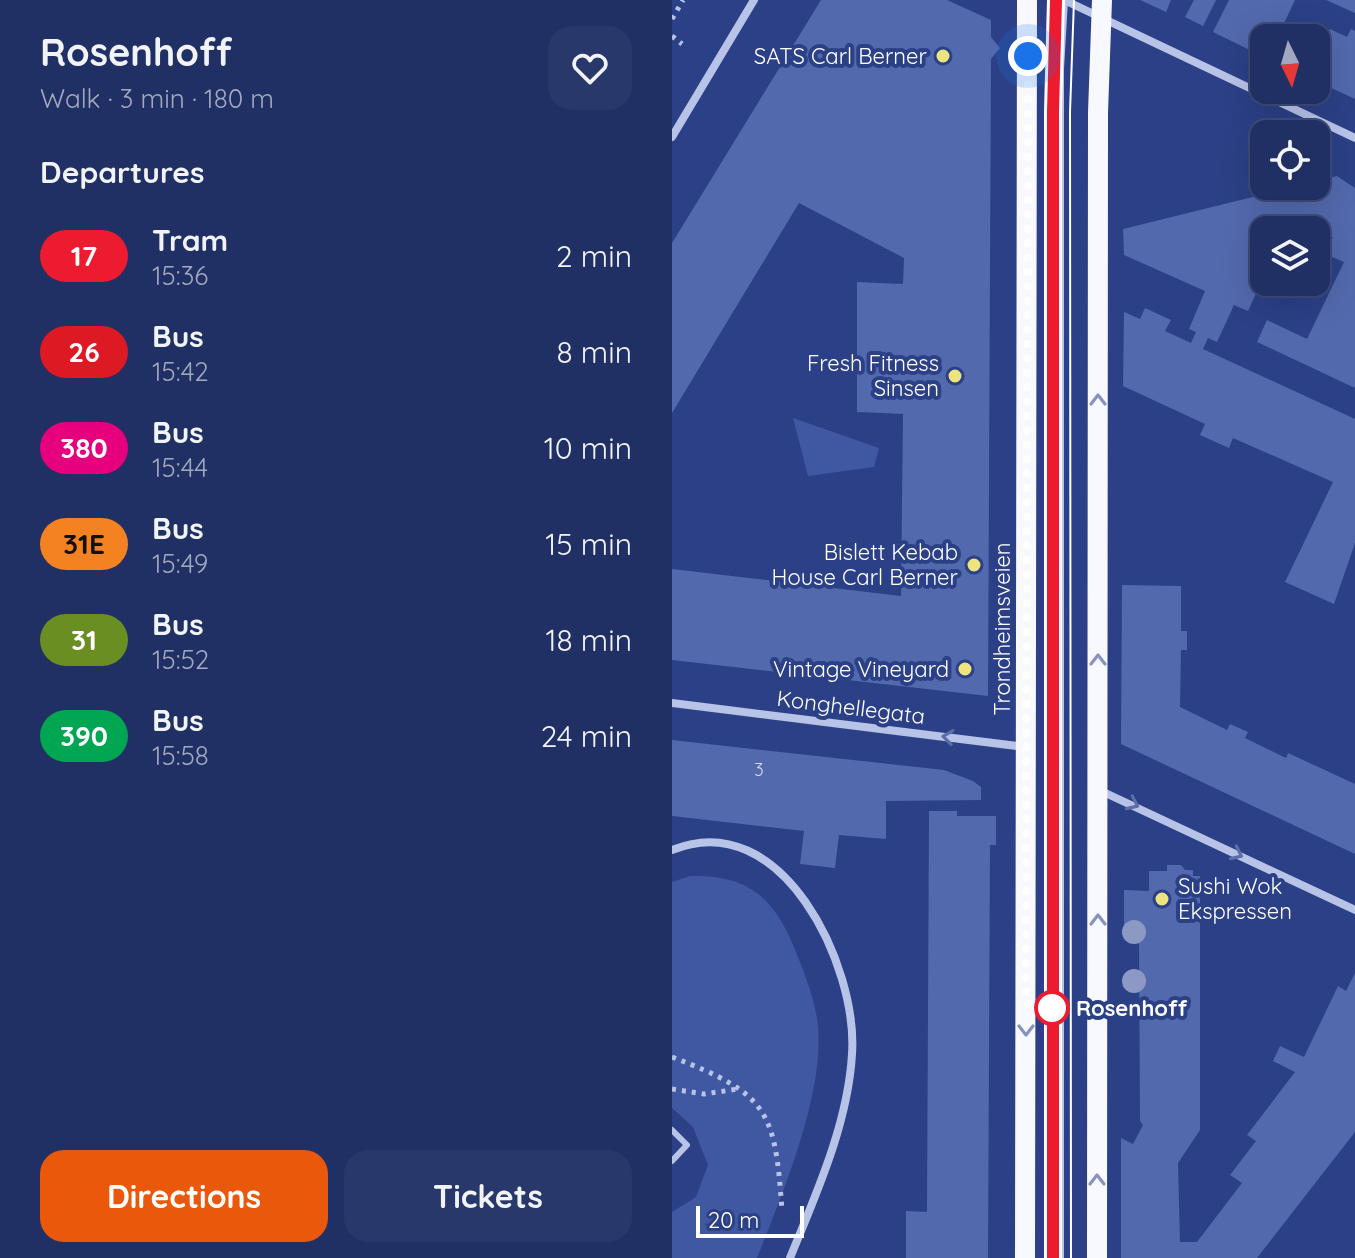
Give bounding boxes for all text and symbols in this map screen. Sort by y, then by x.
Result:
north arrow [1250,24,1330,104]
map controls [1250,24,1330,296]
button: heart [548,26,632,110]
text: Rosenhoff [40,28,232,76]
your location [1008,36,1048,76]
place label: SATS Carl Berner [754,42,928,70]
marker: SATS Carl Berner [934,47,952,65]
text: Walk · 3 min · 180 m [40,82,274,115]
button: locate [1250,120,1330,200]
text: Departures [40,153,205,191]
button: layers [1250,216,1330,296]
text: Tram [152,221,228,259]
text: 2 min [556,237,632,275]
text: 17 [71,238,97,273]
text: 15:36 [152,259,208,292]
text: Bus [152,317,204,355]
text: 8 min [556,333,632,371]
text: 26 [68,334,100,369]
place label: Fresh Fitness Sinsen [807,349,939,402]
text: 15:42 [152,355,209,388]
marker: Fresh Fitness Sinsen [946,367,964,385]
one-way arrow [1089,393,1107,406]
text: Bus [152,413,204,451]
text: 10 min [544,429,632,467]
text: 380 [60,430,108,465]
text: 15:44 [152,451,208,484]
text: Bus [152,509,204,547]
text: 15 min [545,525,632,563]
text: 31E [63,526,105,561]
place label: Bislett Kebab House Carl Berner [772,538,959,591]
street label: Trondheimsveien [988,542,1016,716]
text: 15:49 [152,547,208,580]
marker: Bislett Kebab House Carl Berner [965,556,983,574]
text: Bus [152,605,204,643]
text: 18 min [545,621,632,659]
text: 31 [71,622,97,657]
text: 15:52 [152,643,209,676]
one-way arrow [1089,653,1107,666]
place label: Vintage Vineyard [773,655,949,683]
marker: Vintage Vineyard [956,660,974,678]
street label: Konghellegata [775,684,927,730]
text: Bus [152,701,204,739]
text: 24 min [541,717,632,755]
text: 390 [60,718,108,753]
one-way arrow [941,729,955,746]
text: 15:58 [152,739,209,772]
house number: 3 [754,758,764,781]
one-way arrow [1124,795,1139,811]
one-way arrow [1229,844,1244,860]
place label: Sushi Wok Ekspressen [1178,872,1292,925]
marker: Sushi Wok Ekspressen [1153,890,1171,908]
one-way arrow [1089,913,1107,926]
marker: Rosenhoff [1035,991,1069,1025]
place label: Rosenhoff [1076,994,1188,1022]
one-way arrow [1017,1024,1035,1037]
button: Directions [40,1150,328,1242]
button: Tickets [344,1150,632,1242]
one-way arrow [1088,1173,1106,1186]
scale bar [696,1202,804,1238]
text: 20 m [708,1206,759,1234]

